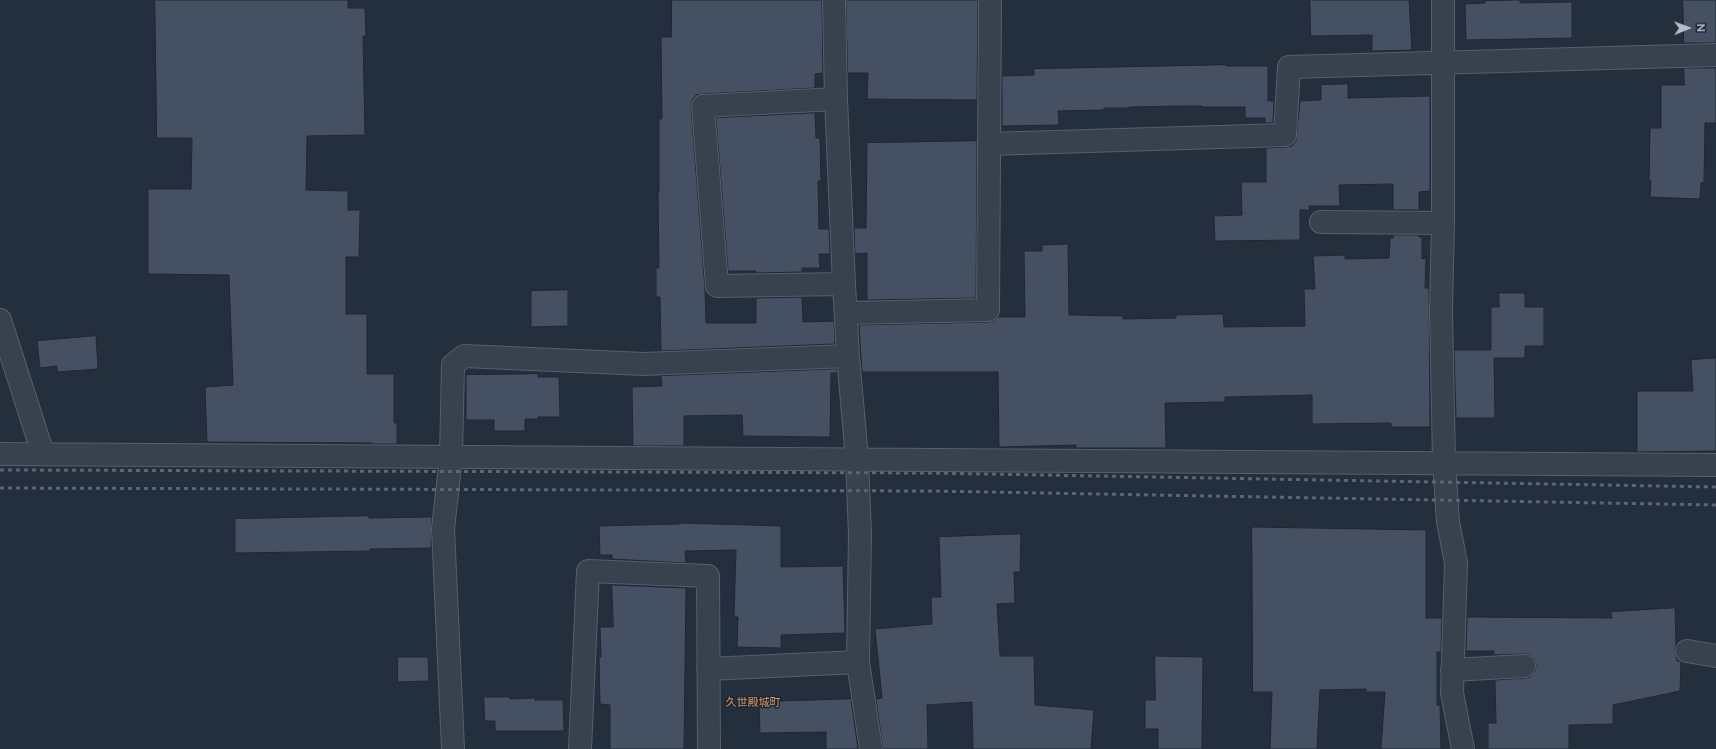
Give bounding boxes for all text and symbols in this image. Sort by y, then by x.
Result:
north arrow [1668,8,1708,48]
text: N [1694,23,1707,32]
district label: 久世殿城町 [726,696,780,710]

